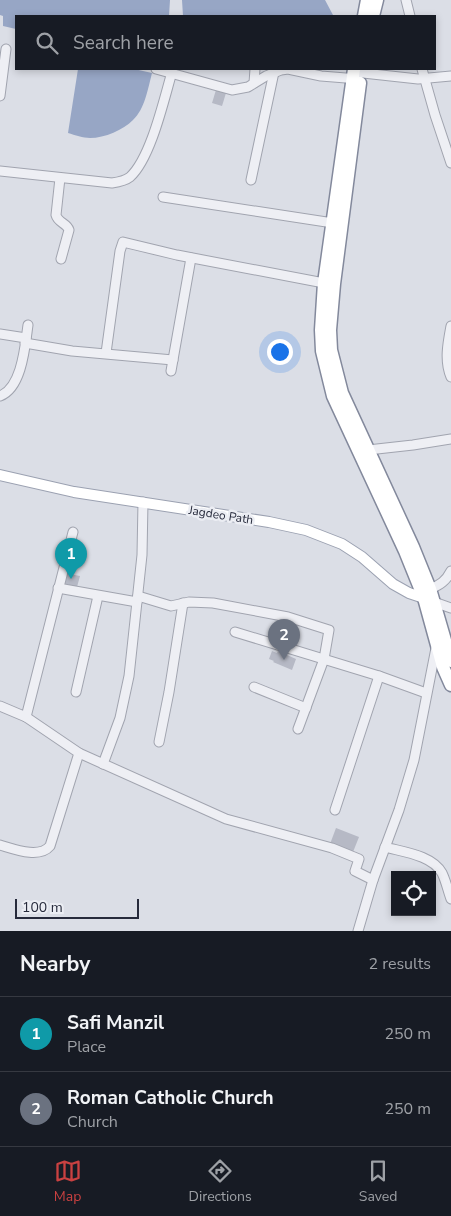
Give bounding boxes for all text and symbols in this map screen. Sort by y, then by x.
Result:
search box [15,15,436,70]
icon: search [33,29,61,57]
text: Search here [73,30,174,56]
your location [267,339,293,365]
street label: Jagdeo Path [187,502,254,528]
pin: 1 [55,538,87,579]
pin: 2 [268,619,300,660]
map controls [391,871,436,916]
button: locate [391,871,436,916]
scale bar [15,896,139,919]
text: 100 m [22,898,63,917]
text: Nearby [20,950,90,978]
text: 2 results [369,953,431,975]
text: Safi Manzil [67,1010,164,1036]
text: 1 [31,1023,41,1045]
text: 250 m [384,1023,431,1045]
text: Place [67,1036,106,1058]
text: Roman Catholic Church [67,1085,274,1111]
text: 2 [31,1098,41,1120]
text: 250 m [384,1098,431,1120]
text: Church [67,1111,118,1133]
tab: Map [54,1157,82,1206]
tab: Directions [189,1157,252,1206]
tab: Saved [359,1157,397,1206]

